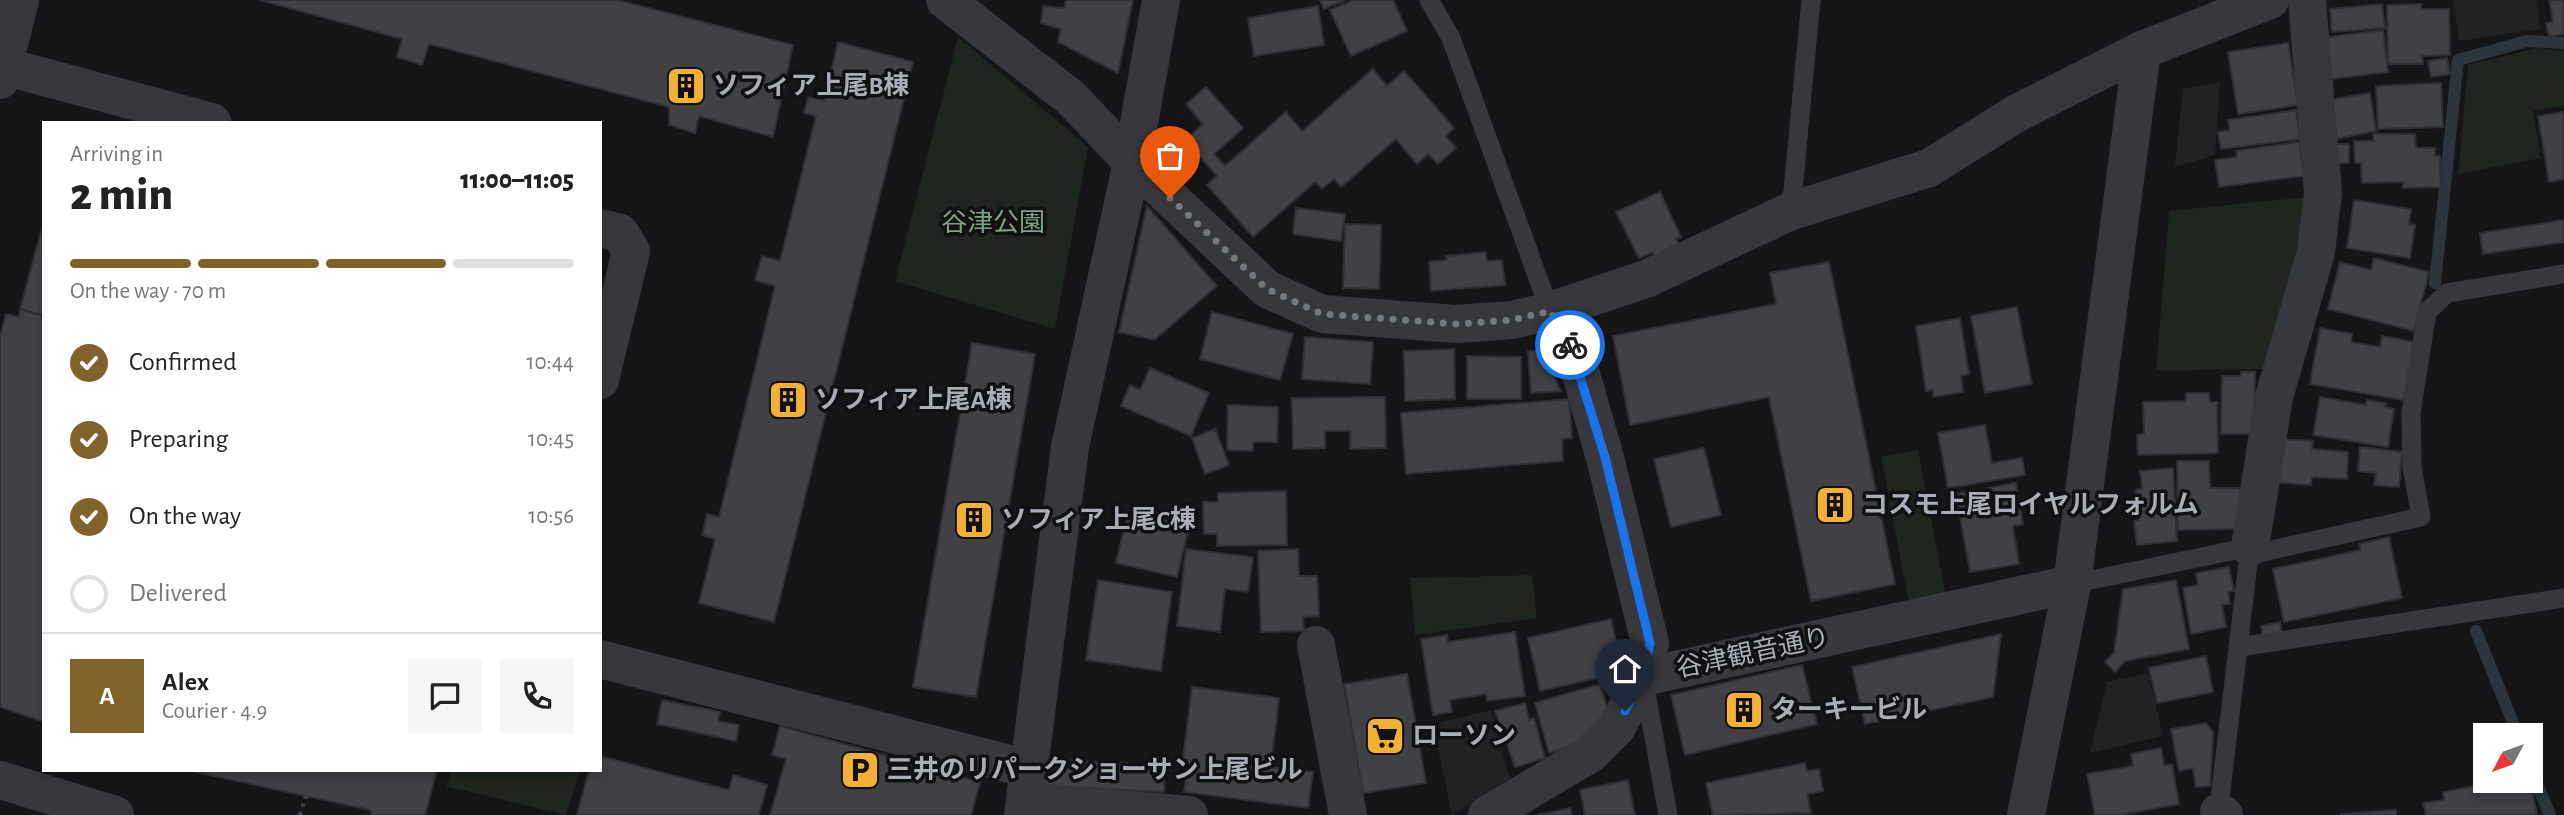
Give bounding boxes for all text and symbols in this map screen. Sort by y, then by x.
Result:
building icon: ソフィア上尾B棟 [665,65,707,107]
place label: ソフィア上尾B棟 [713,71,910,99]
pin [1140,126,1200,198]
icon: bag [1151,137,1189,175]
text: Arriving in [70,143,163,166]
text: 11:00–11:05 [460,167,574,193]
text: 2 min [70,172,173,218]
park label: 谷津公園 [941,209,1045,236]
text: On the way · 70 m [70,280,226,303]
courier [1535,310,1605,380]
icon: bike [1551,326,1589,364]
icon: check [70,344,108,382]
text: Confirmed [129,349,237,375]
text: 10:44 [527,351,574,374]
building icon: ソフィア上尾A棟 [767,379,809,421]
place label: ソフィア上尾A棟 [815,385,1012,413]
icon: check [70,421,108,459]
text: Preparing [129,426,228,452]
text: 10:45 [528,428,574,451]
building icon: コスモ上尾ロイヤルフォルム [1814,484,1856,526]
place label: コスモ上尾ロイヤルフォルム [1862,491,2199,518]
icon: check [70,498,108,536]
building icon: ソフィア上尾C棟 [953,499,995,541]
text: On the way [129,503,241,529]
text: 10:56 [528,505,574,528]
place label: ソフィア上尾C棟 [1001,505,1196,533]
text: Delivered [129,580,227,606]
street label: 谷津観音通り [1674,623,1832,682]
pin [1595,639,1655,711]
icon: home [1606,650,1644,688]
button: chat [408,659,482,733]
button: phone [500,659,574,733]
text: Alex [162,669,209,695]
text: A [99,683,115,709]
building icon: ターキービル [1723,689,1765,731]
place label: ターキービル [1771,695,1927,723]
text: Courier · 4.9 [162,700,267,723]
supermarket icon: ローソン [1364,715,1406,757]
place label: ローソン [1412,723,1516,749]
north arrow [2473,723,2543,793]
map controls [2473,723,2543,793]
parking icon: 三井のリパークショーサン上尾ビル [839,749,881,791]
place label: 三井のリパークショーサン上尾ビル [887,755,1302,783]

